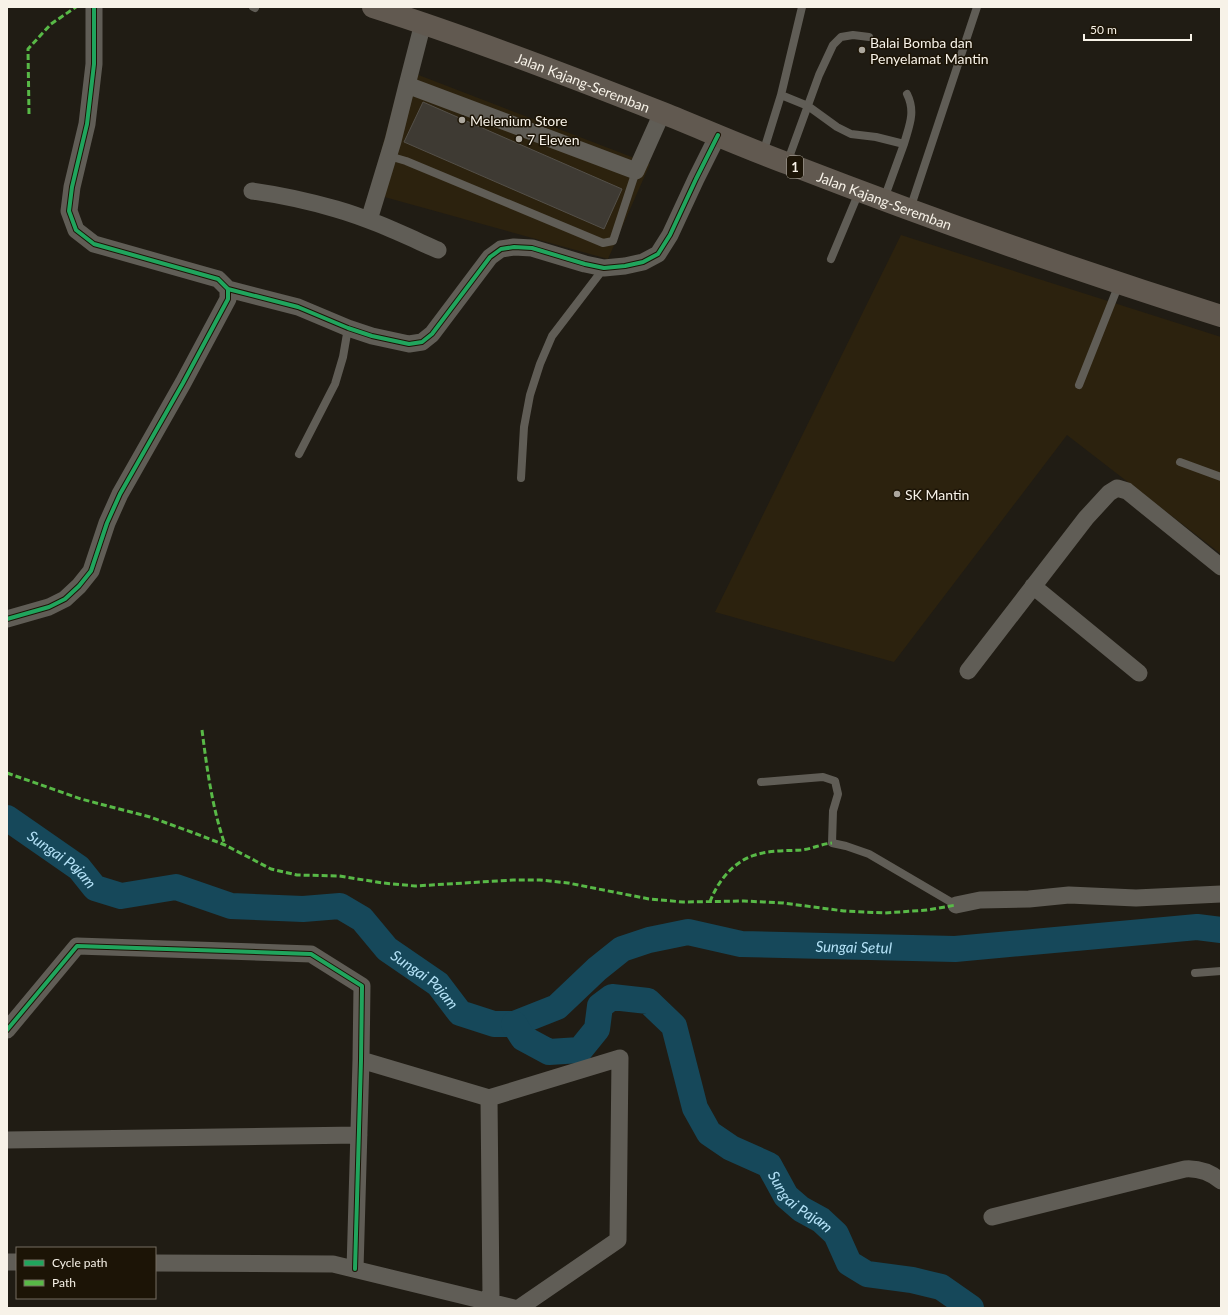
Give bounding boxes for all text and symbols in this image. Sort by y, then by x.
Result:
scale bar [1084,16,1191,42]
text: 50 m [1090,22,1117,37]
place label: Balai Bomba dan Penyelamat Mantin [870,34,989,67]
marker: Balai Bomba dan Penyelamat Mantin [857,45,867,55]
street label: Jalan Kajang-Seremban [513,49,653,116]
place label: Melenium Store [470,112,567,129]
marker: Melenium Store [457,115,467,125]
place label: 7 Eleven [527,131,580,148]
marker: 7 Eleven [514,134,524,144]
road number: 1 [787,156,803,178]
street label: Jalan Kajang-Seremban [815,167,954,233]
place label: SK Mantin [905,486,969,503]
marker: SK Mantin [892,489,902,499]
water label: Sungai Pajam [24,826,101,892]
water label: Sungai Setul [815,937,893,957]
water label: Sungai Pajam [388,946,463,1012]
water label: Sungai Pajam [765,1168,837,1236]
legend [16,1247,156,1299]
text: Cycle path [52,1255,107,1270]
text: Path [52,1275,76,1290]

